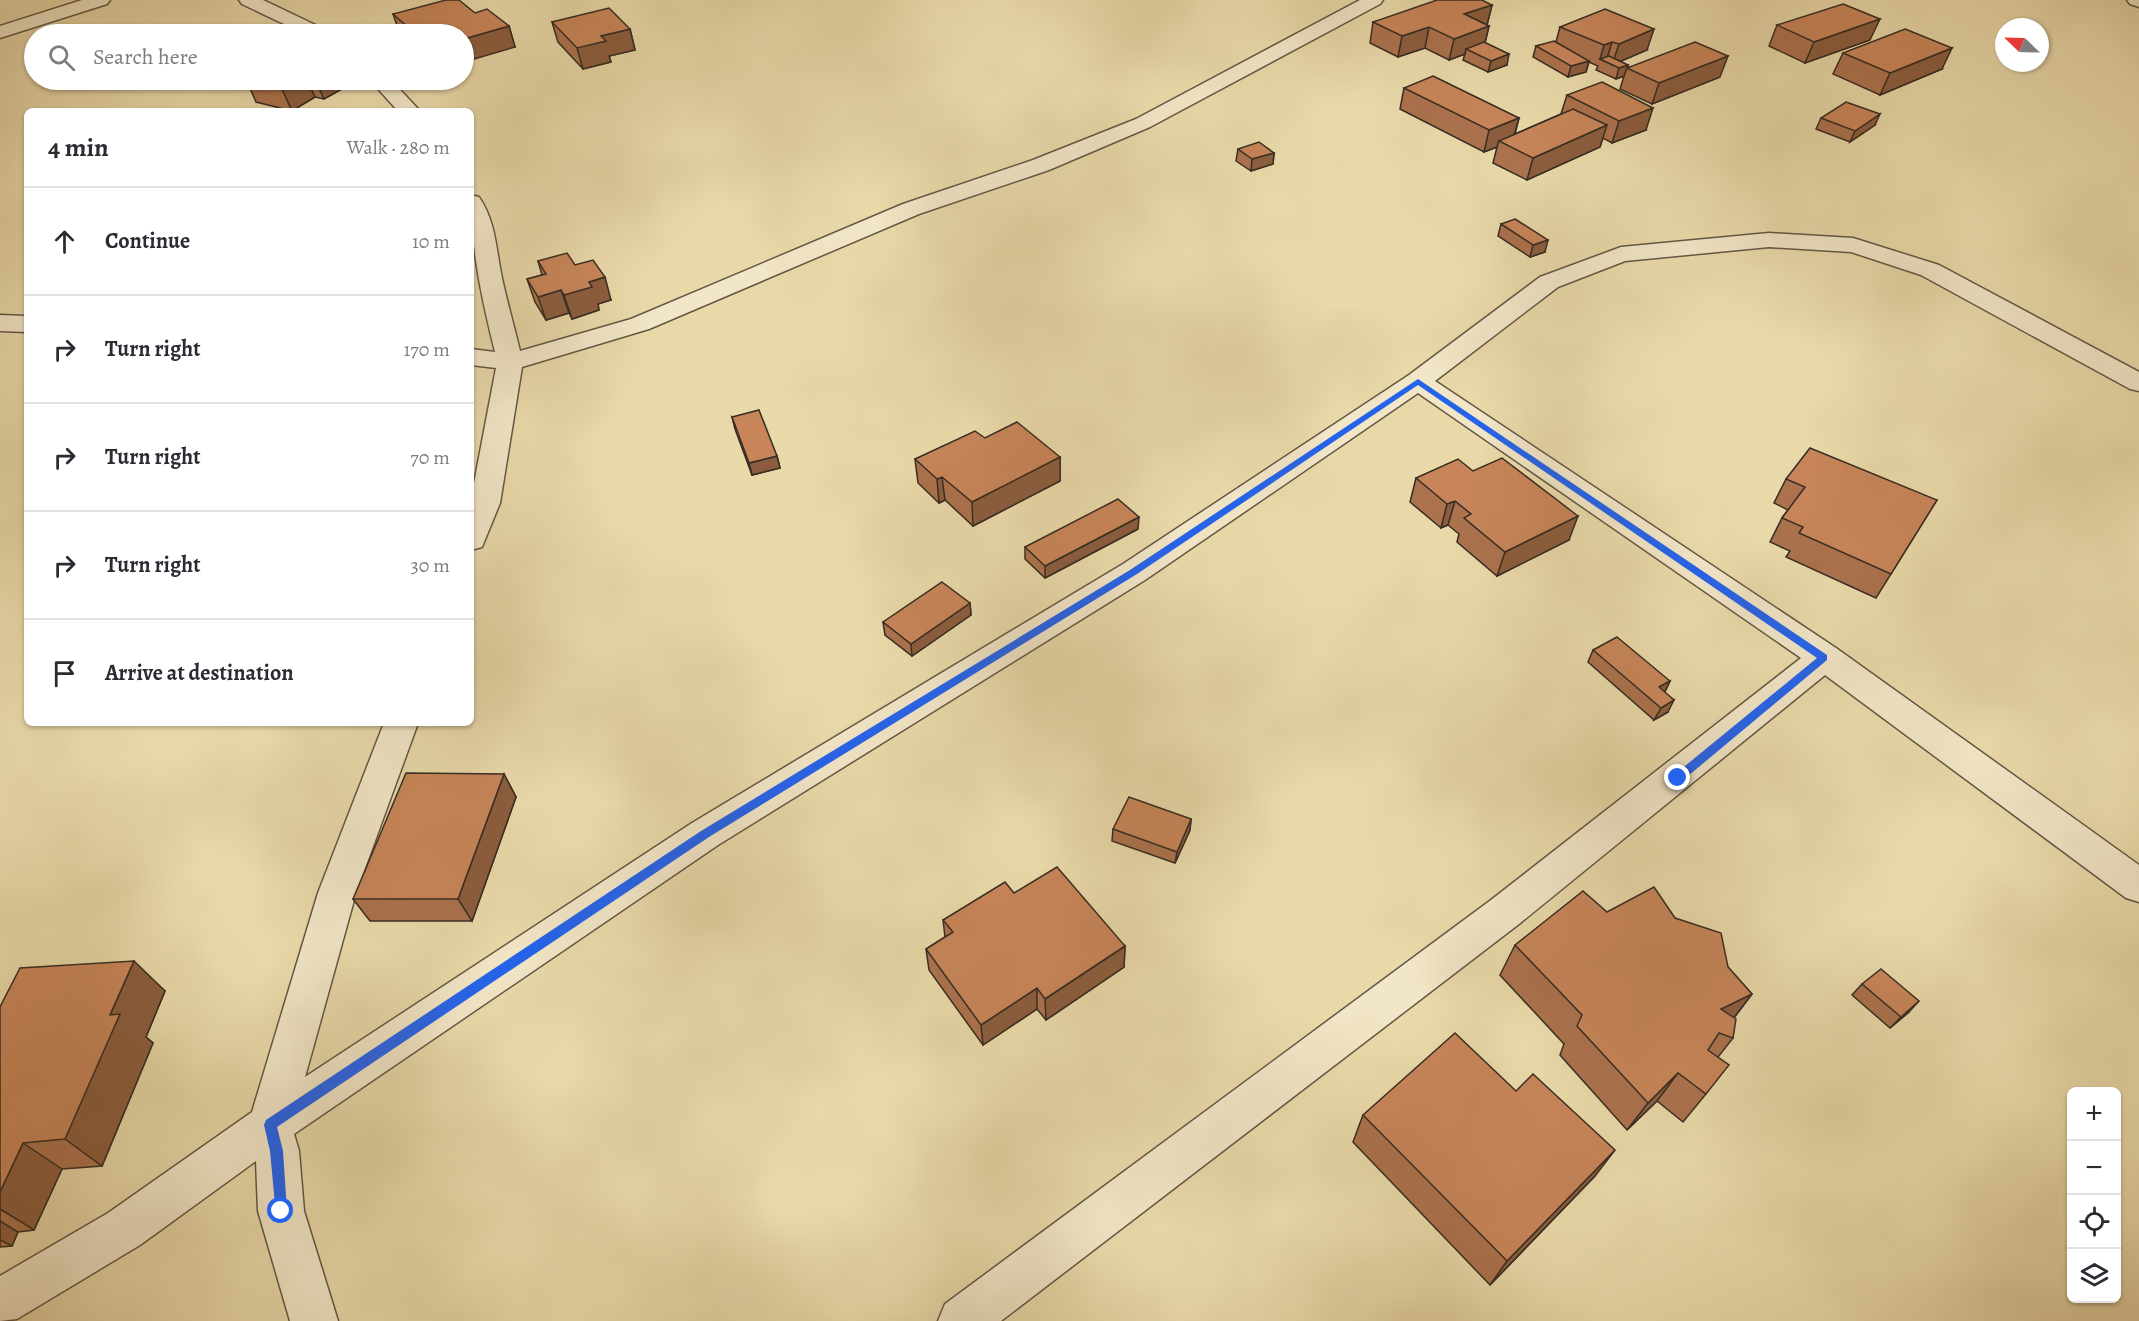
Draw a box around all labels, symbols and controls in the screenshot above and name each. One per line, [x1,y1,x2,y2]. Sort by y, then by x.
north arrow [1995,18,2049,72]
search box [24,24,474,90]
icon: search [45,41,78,74]
text: Search here [93,42,198,72]
text: 4 min [48,130,109,165]
text: Walk · 280 m [346,134,450,161]
icon: ahead [48,225,81,258]
text: Continue [105,226,190,256]
text: 10 m [412,228,450,255]
icon: right [48,333,81,366]
text: Turn right [105,334,201,364]
text: 170 m [404,336,450,363]
icon: right [48,441,81,474]
text: Turn right [105,442,201,472]
text: 70 m [410,444,450,471]
icon: right [48,549,81,582]
text: Turn right [105,550,201,580]
text: 30 m [410,552,450,579]
icon: arrive [48,657,81,690]
text: Arrive at destination [105,658,294,688]
route end [1664,764,1690,790]
map controls [2067,1087,2121,1303]
button: + [2067,1087,2121,1141]
button: − [2067,1141,2121,1195]
button: locate [2067,1195,2121,1249]
route start [267,1197,293,1223]
button: layers [2067,1249,2121,1303]

